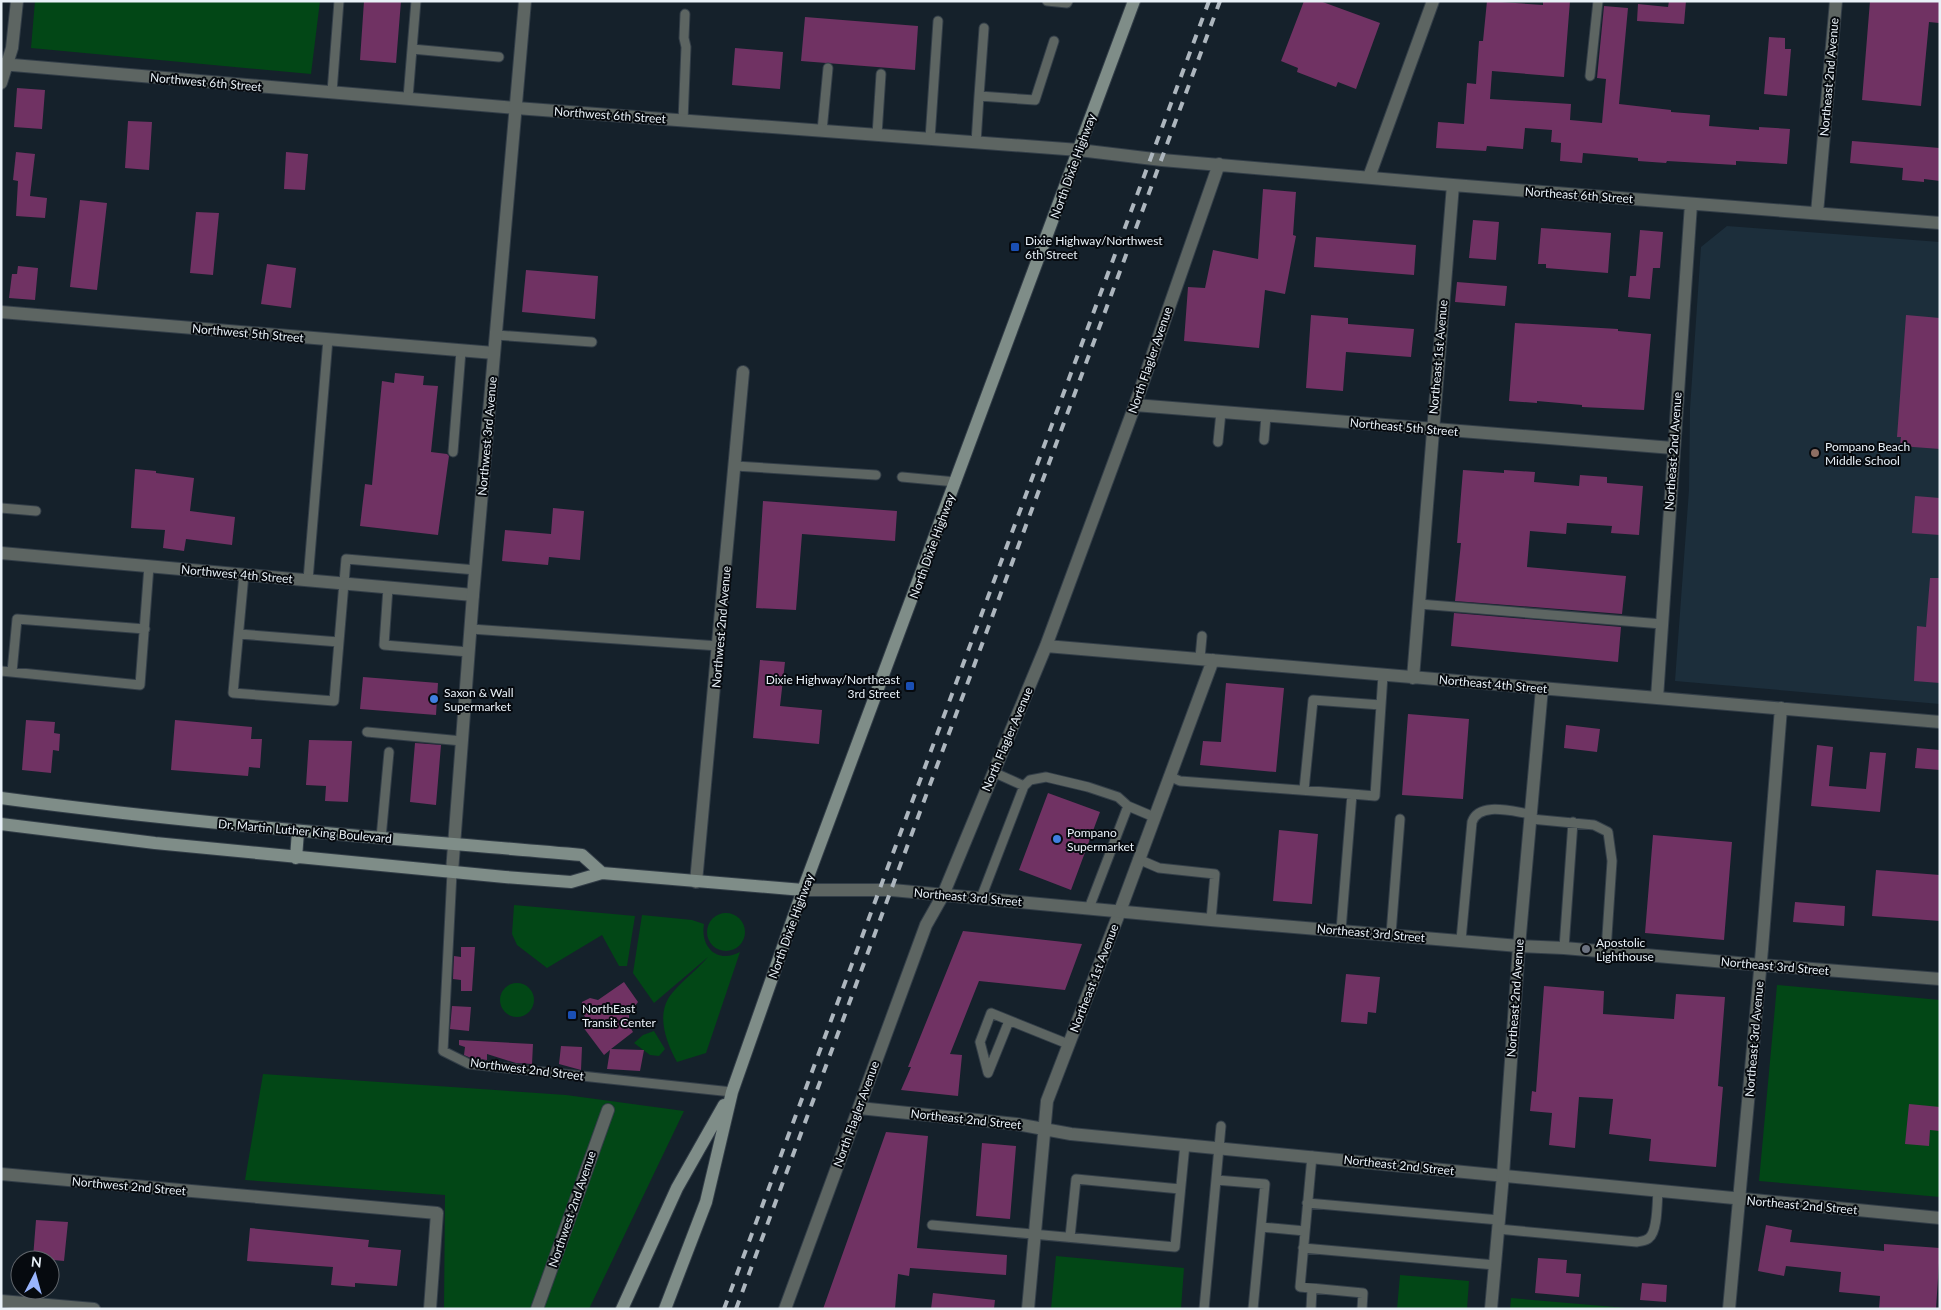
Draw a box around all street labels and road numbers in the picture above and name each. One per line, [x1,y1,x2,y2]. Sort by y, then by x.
street label: Northeast 2nd Avenue [1816,17,1842,137]
street label: Northwest 6th Street [150,70,263,94]
street label: Northwest 6th Street [554,104,667,126]
street label: North Dixie Highway [1047,111,1099,221]
street label: Northeast 6th Street [1524,184,1634,206]
street label: Northeast 1st Avenue [1426,299,1450,415]
street label: North Flagler Avenue [1125,305,1175,415]
street label: Northwest 5th Street [192,321,305,345]
street label: Northwest 3rd Avenue [474,376,500,496]
street label: Northeast 2nd Avenue [1661,391,1685,511]
street label: Northeast 5th Street [1349,415,1459,439]
street label: North Dixie Highway [906,491,958,601]
street label: Northwest 4th Street [181,562,294,586]
street label: Northwest 2nd Avenue [708,566,734,688]
street label: Northeast 4th Street [1438,672,1548,696]
street label: North Flagler Avenue [978,685,1036,793]
street label: Dr. Martin Luther King Boulevard [218,816,392,846]
street label: North Dixie Highway [765,871,817,981]
street label: Northeast 3rd Street [913,885,1023,909]
street label: Northeast 3rd Street [1316,921,1426,945]
street label: Northeast 1st Avenue [1066,922,1122,1034]
street label: Northeast 2nd Avenue [1503,938,1527,1058]
street label: Northeast 3rd Street [1720,954,1830,978]
street label: Northeast 3rd Avenue [1741,980,1767,1098]
street label: Northwest 2nd Street [469,1055,585,1083]
street label: North Flagler Avenue [830,1059,882,1169]
street label: Northeast 2nd Street [910,1106,1023,1132]
street label: Northwest 2nd Avenue [545,1149,599,1269]
street label: Northeast 2nd Street [1343,1152,1456,1178]
street label: Northwest 2nd Street [71,1174,187,1199]
street label: Northeast 2nd Street [1746,1193,1859,1217]

